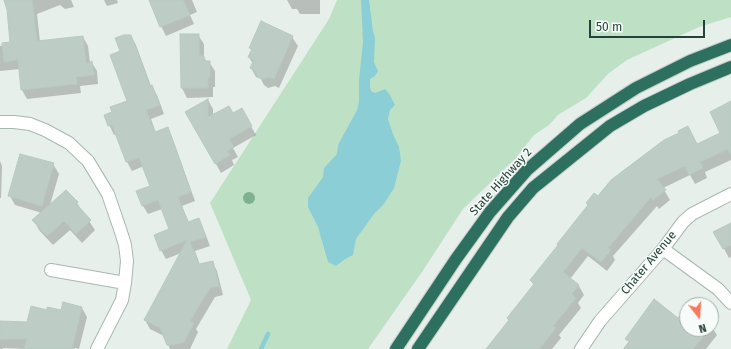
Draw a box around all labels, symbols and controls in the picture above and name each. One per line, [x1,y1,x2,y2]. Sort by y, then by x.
scale bar [591,12,707,38]
text: 50 m [596,20,622,34]
street label: State Highway 2 [467,145,535,219]
street label: Chater Avenue [618,228,680,298]
north arrow [679,297,719,337]
text: N [697,321,708,335]

